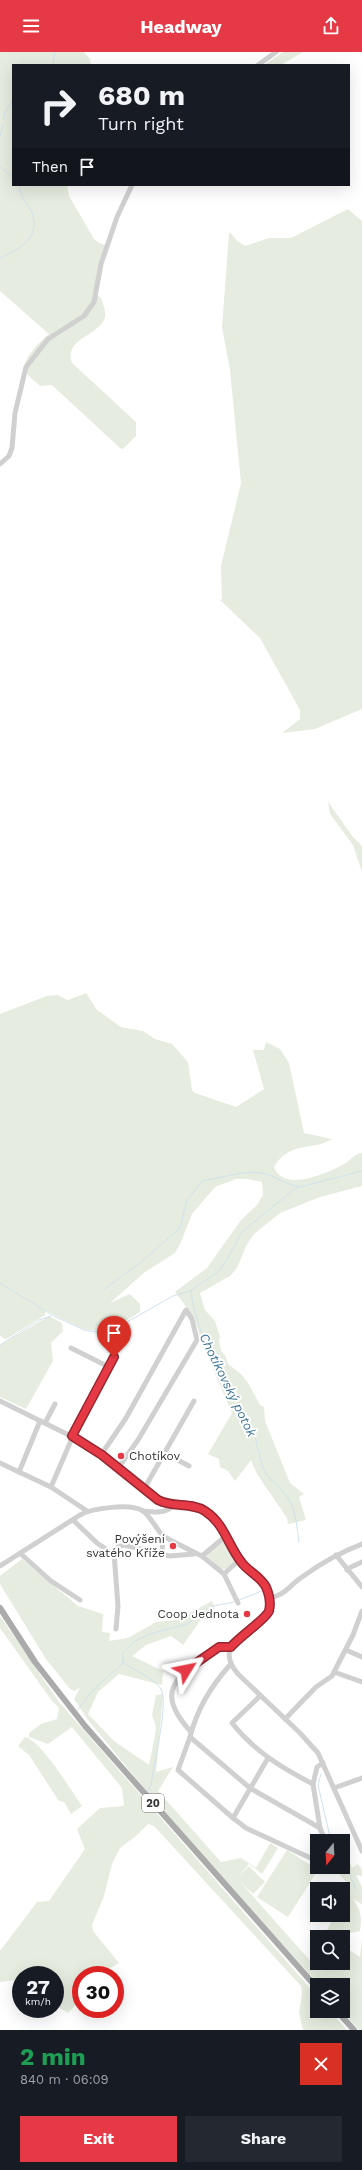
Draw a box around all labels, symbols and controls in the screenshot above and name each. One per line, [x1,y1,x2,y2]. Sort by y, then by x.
icon: menu [20,15,42,37]
icon: share [320,15,342,37]
text: Headway [140,16,222,37]
text: 680 m [98,79,185,112]
icon: right [32,80,84,132]
text: Turn right [98,113,184,134]
icon: arrive [76,156,98,178]
text: Then [32,158,68,176]
pin [97,1316,131,1357]
icon: arrive [103,1322,125,1344]
water label: Chotíkovský potok [196,1331,260,1440]
place label: Chotíkov [129,1449,181,1463]
marker: Chotíkov [116,1451,126,1461]
place label: Povýšení svatého Kříže [86,1532,165,1560]
marker: Povýšení svatého Kříže [168,1541,178,1551]
place label: Coop Jednota [158,1607,239,1621]
marker: Coop Jednota [242,1609,252,1619]
position arrow [165,1649,207,1691]
road number: 20 [142,1794,164,1812]
north arrow [310,1834,350,1874]
map controls [310,1834,350,2018]
button: sound [310,1882,350,1922]
button: search [310,1930,350,1970]
speed limit sign: 30 [72,1966,124,2018]
text: 27 [26,1975,50,1999]
button: layers [310,1978,350,2018]
text: km/h [25,1996,51,2007]
text: 2 min [20,2043,86,2071]
button: close [300,2043,342,2085]
text: 840 m · 06:09 [20,2072,109,2087]
button: Exit [20,2116,177,2162]
button: Share [185,2116,342,2162]

